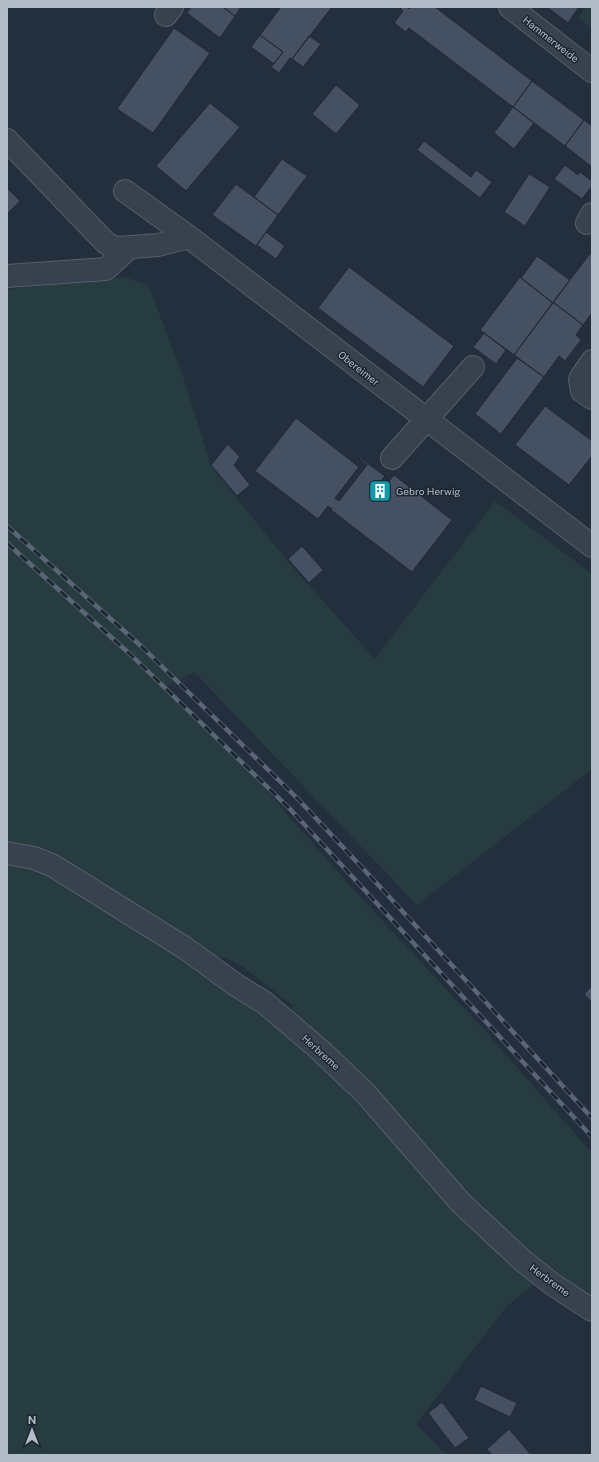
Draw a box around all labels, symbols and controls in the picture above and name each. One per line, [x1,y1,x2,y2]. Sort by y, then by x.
street label: Hammerweide [521,13,582,65]
street label: Obereimer [336,348,382,388]
building icon: Gebro Herwig [367,478,393,504]
place label: Gebro Herwig [396,485,461,497]
street label: Herbreme [300,1032,343,1072]
street label: Herbreme [527,1261,573,1299]
north arrow [12,1410,52,1450]
text: N [28,1414,36,1426]

